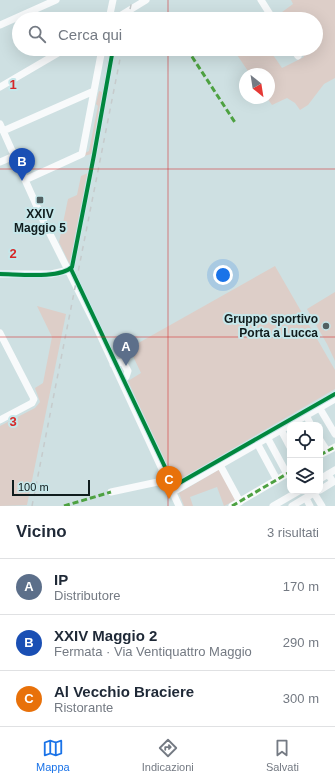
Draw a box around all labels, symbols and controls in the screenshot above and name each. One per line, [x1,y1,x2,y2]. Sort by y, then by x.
search box [12,12,323,56]
icon: search [26,23,48,45]
text: Cerca qui [58,26,122,43]
north arrow [239,68,275,104]
text: 1 [9,77,17,92]
pin: B [9,148,35,181]
marker: XXIV Maggio 5 [35,195,45,205]
place label: XXIV Maggio 5 [14,207,66,235]
text: 2 [9,246,17,261]
your location [213,265,233,285]
place label: Gruppo sportivo Porta a Lucca [224,312,318,340]
marker: Gruppo sportivo Porta a Lucca [321,321,331,331]
pin: A [113,333,139,366]
text: 3 [9,414,17,429]
map controls [287,422,323,494]
button: locate [287,422,323,458]
button: layers [287,458,323,494]
pin: C [156,466,182,499]
scale bar [12,478,90,497]
text: 100 m [18,481,49,493]
text: Vicino [16,522,67,541]
text: 3 risultati [267,525,319,540]
text: IP [54,571,68,588]
text: A [24,579,34,594]
text: 170 m [283,579,319,594]
text: Distributore [54,588,120,603]
text: XXIV Maggio 2 [54,627,157,644]
text: B [24,635,34,650]
text: 290 m [283,635,319,650]
text: Fermata · Via Ventiquattro Maggio [54,644,252,659]
text: Al Vecchio Braciere [54,683,194,700]
text: C [24,691,34,706]
text: 300 m [283,691,319,706]
text: Ristorante [54,700,113,715]
tab: Mappa [36,737,70,773]
tab: Indicazioni [142,737,194,773]
tab: Salvati [266,737,299,773]

